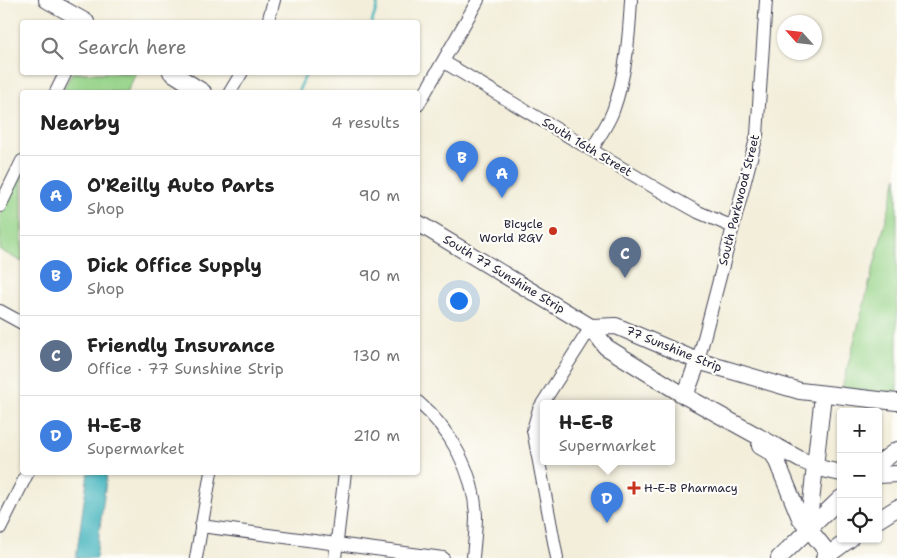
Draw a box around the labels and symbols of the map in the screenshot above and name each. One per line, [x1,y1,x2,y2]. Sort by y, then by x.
north arrow [777,15,822,60]
street label: South 16th Street [539,114,635,180]
street label: South Parkwood Street [715,133,763,267]
pin: B [446,141,478,182]
pin: A [486,157,518,198]
place label: Bicycle World RGV [479,216,543,246]
marker: Bicycle World RGV [547,225,559,237]
street label: South 77 Sunshine Strip [440,231,568,317]
pin: C [609,237,641,278]
your location [446,288,472,314]
street label: 77 Sunshine Strip [624,322,725,376]
place label: H-E-B Pharmacy [644,480,738,496]
pin: D [591,482,623,523]
marker: H-E-B Pharmacy [628,482,640,494]

